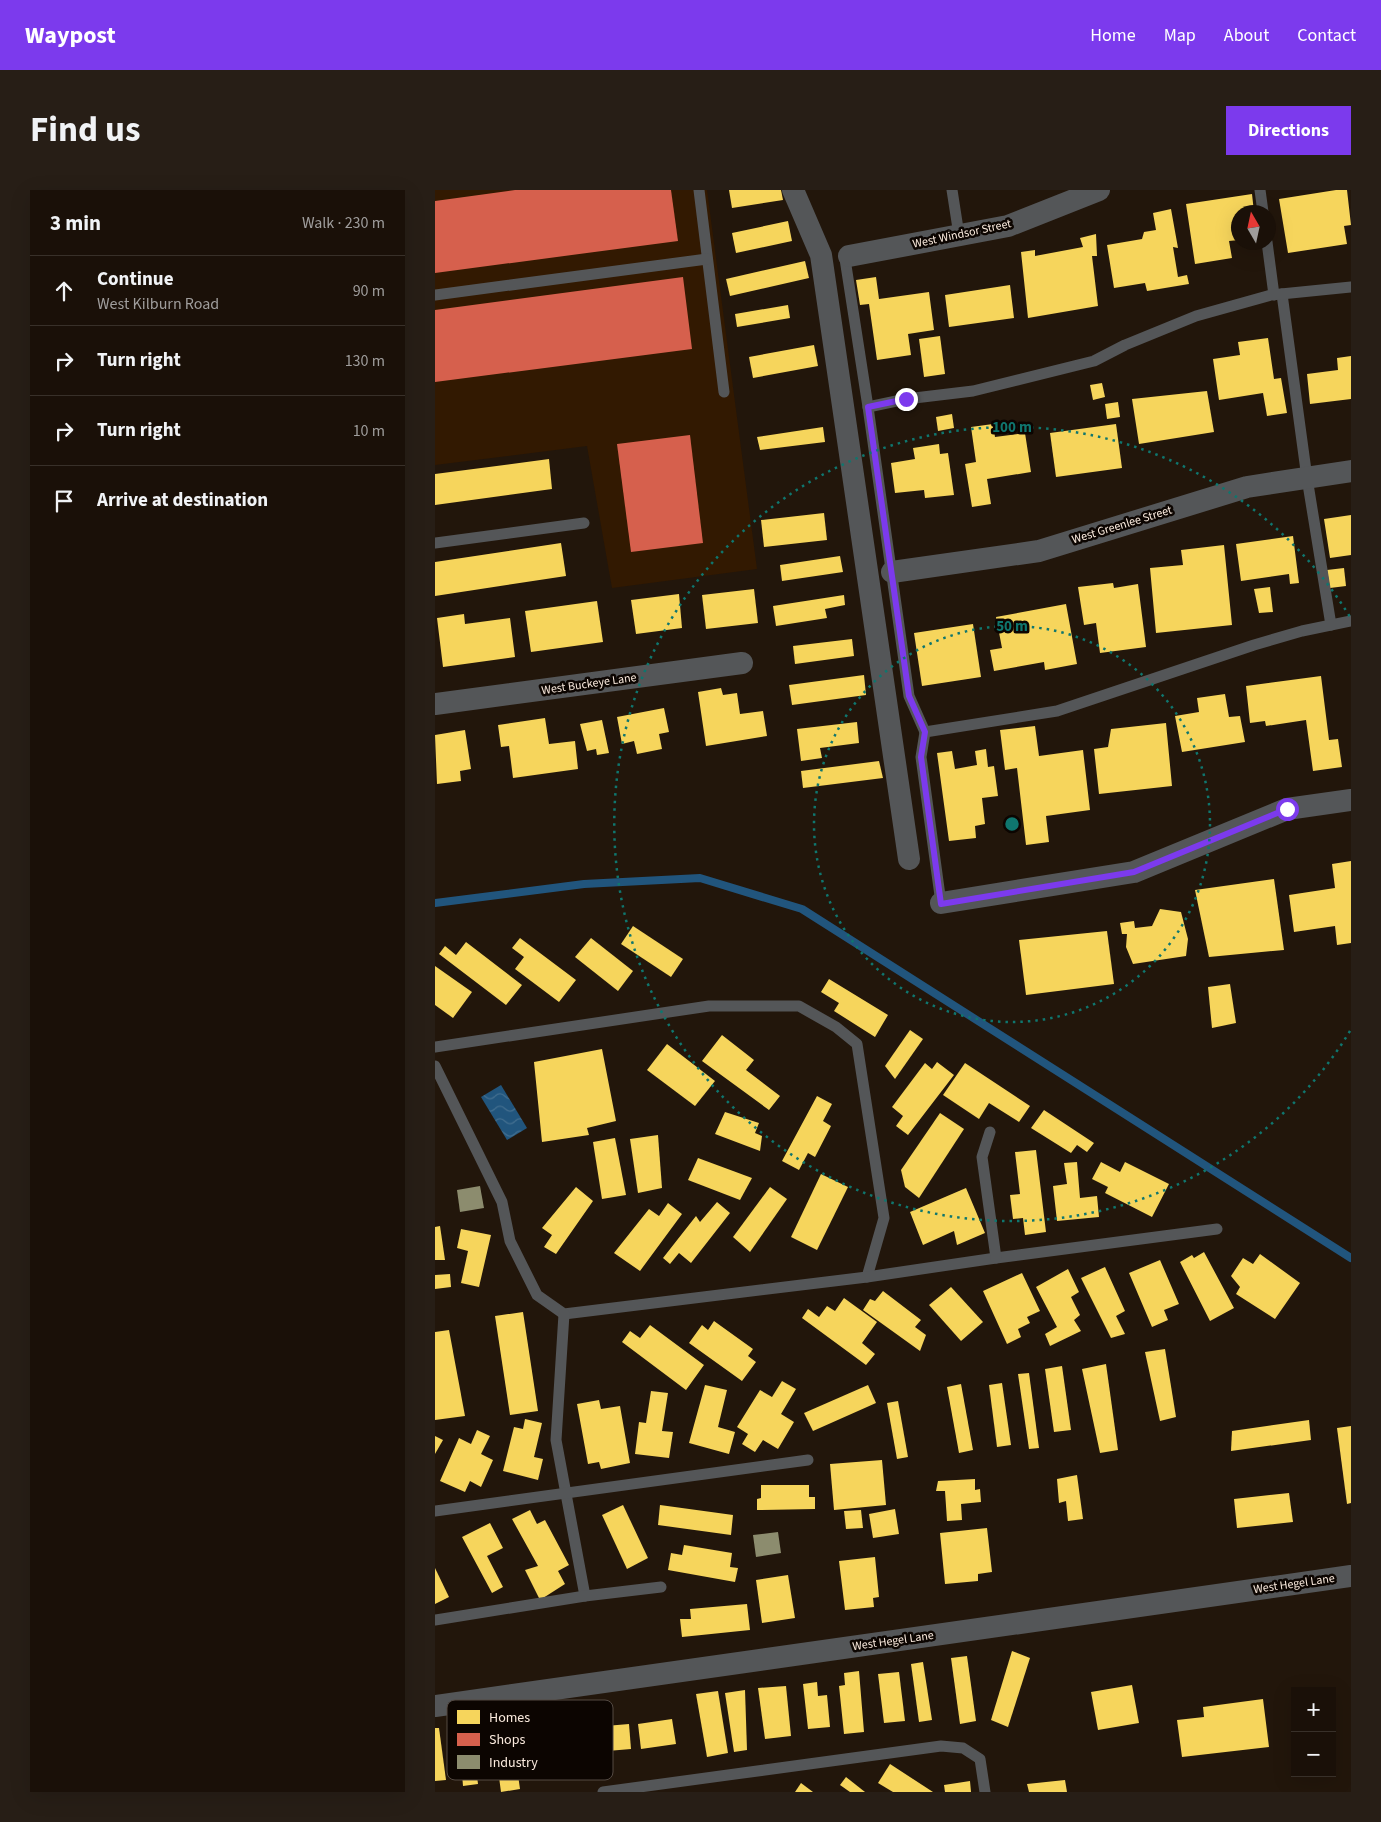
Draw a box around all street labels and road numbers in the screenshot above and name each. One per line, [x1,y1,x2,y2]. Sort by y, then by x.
street label: West Windsor Street [911,215,1013,253]
street label: West Greenlee Street [1070,502,1174,548]
street label: West Buckeye Lane [540,669,638,699]
street label: West Hegel Lane [1252,1570,1336,1598]
street label: West Hegel Lane [851,1627,935,1655]

